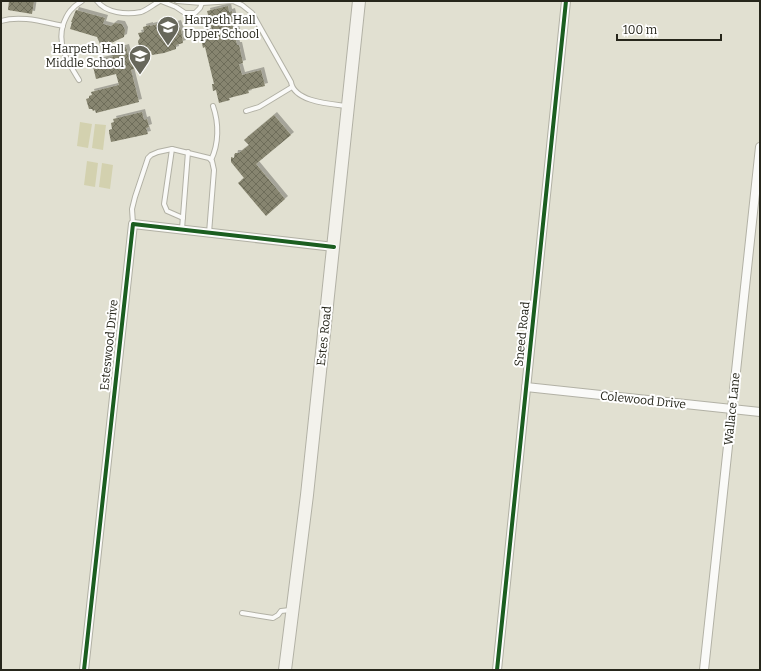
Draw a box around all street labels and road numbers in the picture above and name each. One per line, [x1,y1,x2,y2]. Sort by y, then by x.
street label: Esteswood Drive [97,299,121,391]
street label: Sneed Road [512,301,532,367]
street label: Estes Road [314,305,334,367]
street label: Wallace Lane [721,372,743,446]
street label: Colewood Drive [599,389,687,411]

